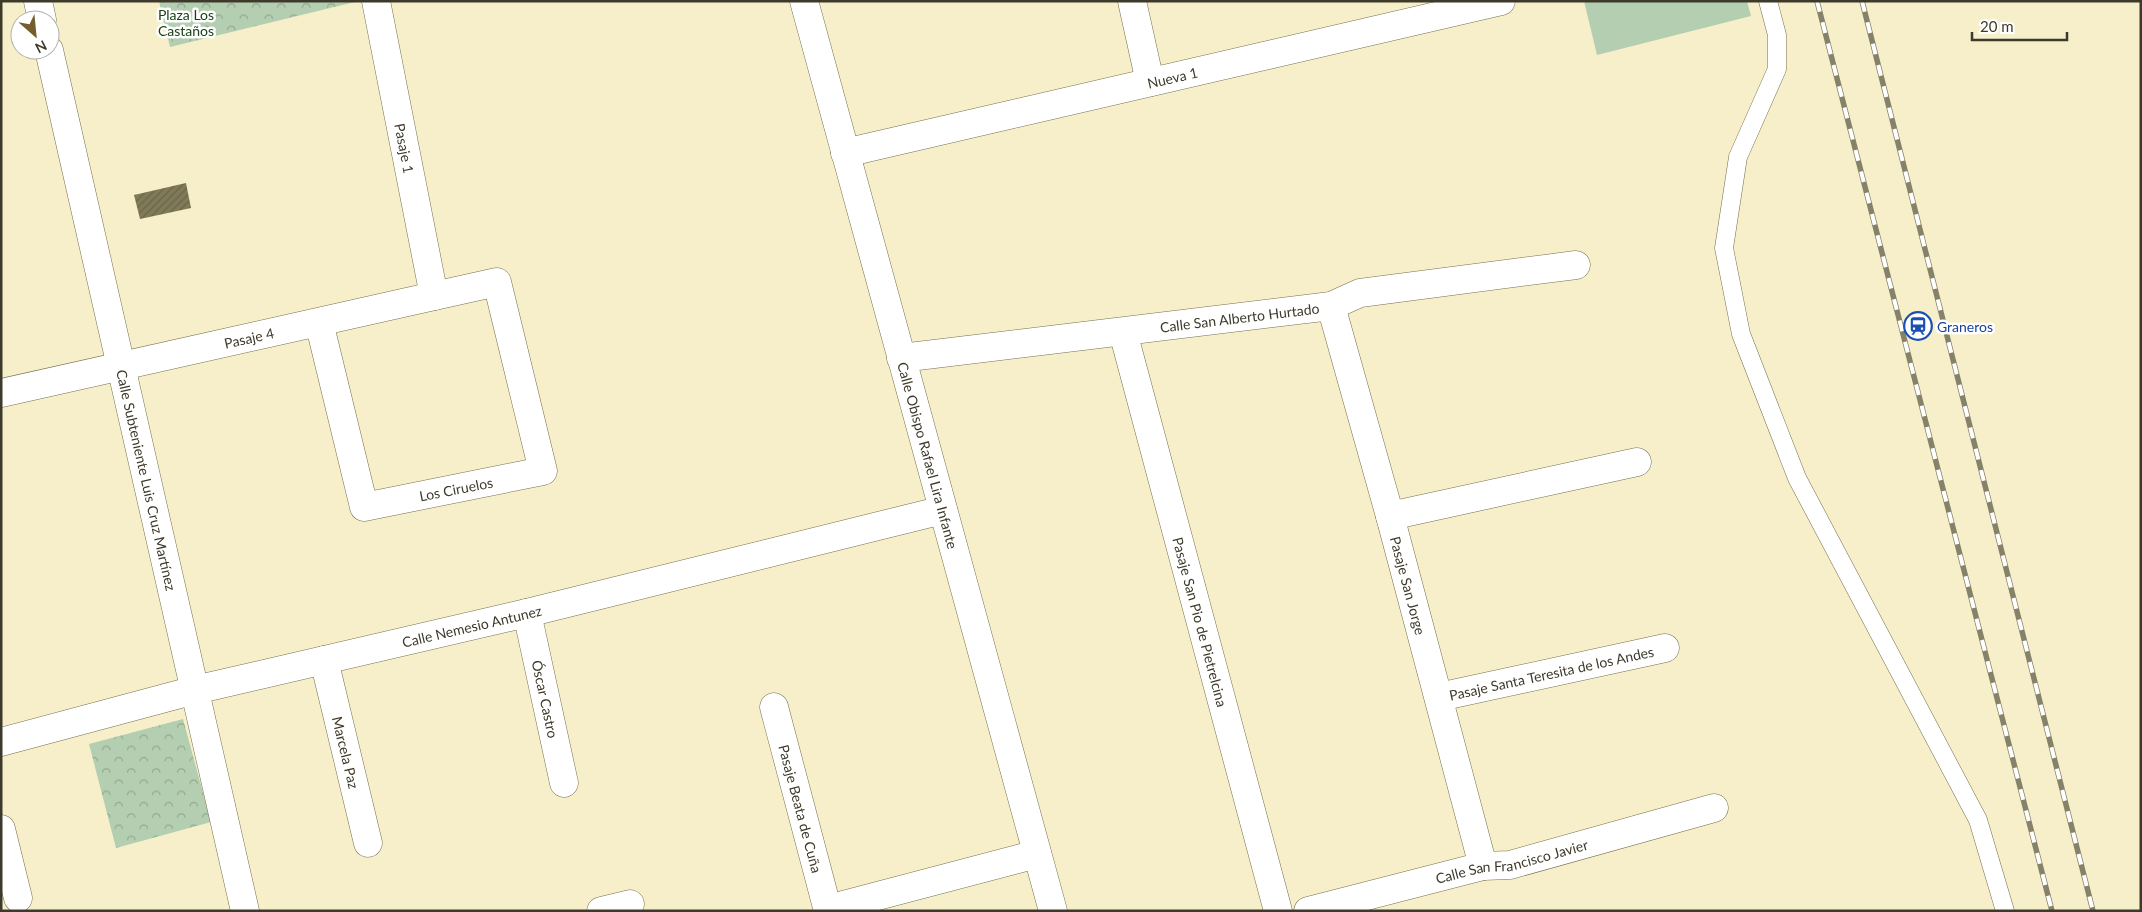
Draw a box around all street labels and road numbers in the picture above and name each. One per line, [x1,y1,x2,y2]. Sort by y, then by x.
street label: Nueva 1 [1145,63,1199,91]
street label: Pasaje 1 [392,122,418,175]
street label: Calle San Alberto Hurtado [1159,299,1320,335]
street label: Pasaje 4 [222,324,275,351]
street label: Calle Obispo Rafael Lira Infante [895,360,962,551]
street label: Calle Subteniente Luis Cruz Martínez [113,368,180,592]
street label: Los Ciruelos [418,474,494,504]
street label: Pasaje San Jorge [1387,534,1430,637]
street label: Pasaje San Pio de Pietrelcina [1170,535,1231,709]
street label: Calle Nemesio Antunez [400,601,543,650]
street label: Pasaje Santa Teresita de los Andes [1447,642,1655,703]
street label: Óscar Castro [529,658,562,740]
street label: Marcela Paz [329,714,363,790]
street label: Pasaje Beata de Cuña [776,742,826,875]
street label: Calle San Francisco Javier [1434,835,1590,886]

